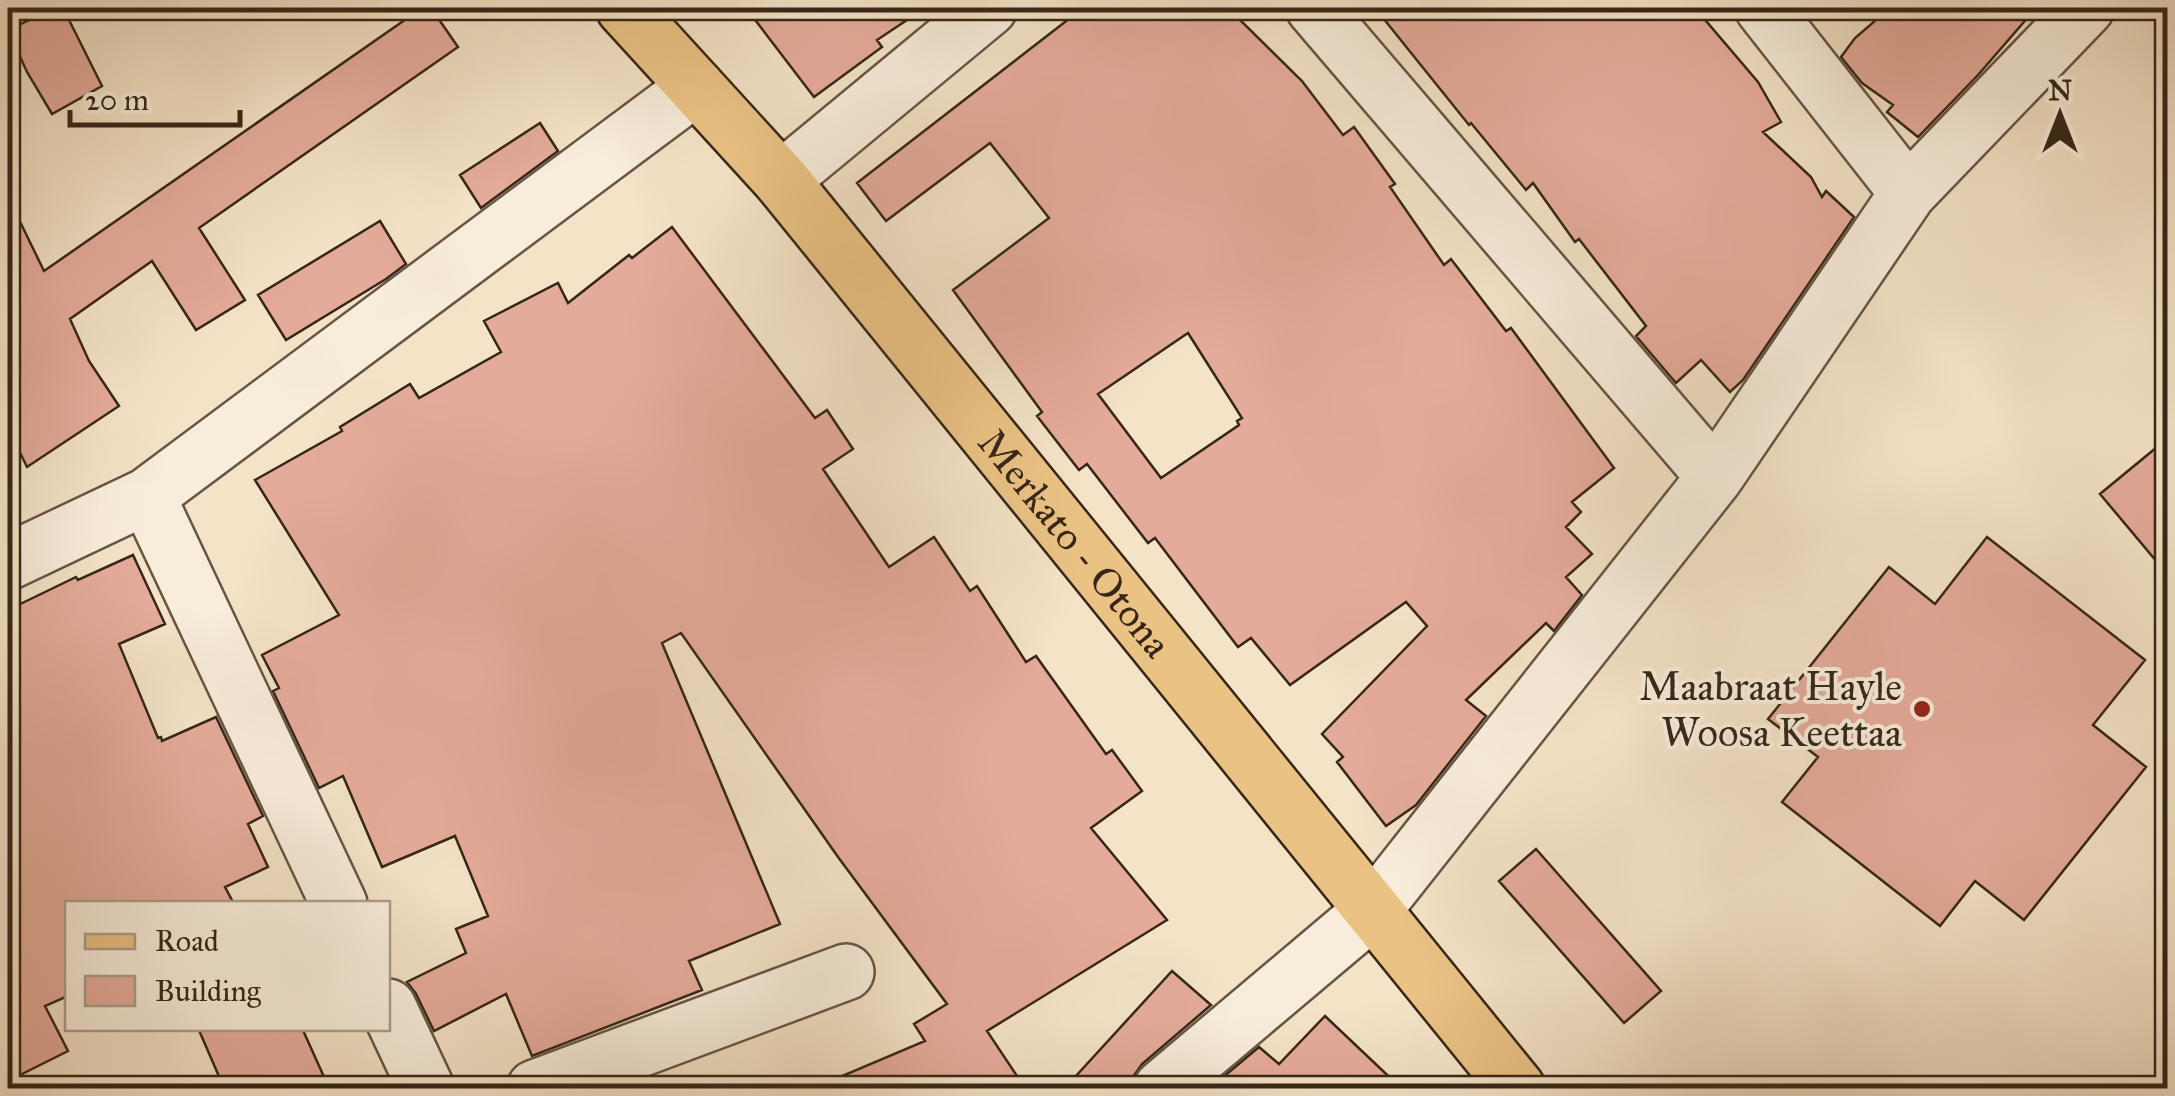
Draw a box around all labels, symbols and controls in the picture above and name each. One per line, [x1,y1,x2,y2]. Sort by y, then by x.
scale bar [70,65,240,127]
north arrow [2010,65,2110,165]
text: N [2048,73,2072,108]
text: 20 m [85,82,149,118]
street label: Merkato - Otona [968,419,1182,667]
place label: Maabraat Hayle Woosa Keettaa [1639,662,1902,757]
marker: Maabraat Hayle Woosa Keettaa [1911,698,1933,720]
legend [65,901,390,1031]
text: Road [155,923,219,959]
text: Building [155,973,262,1009]

